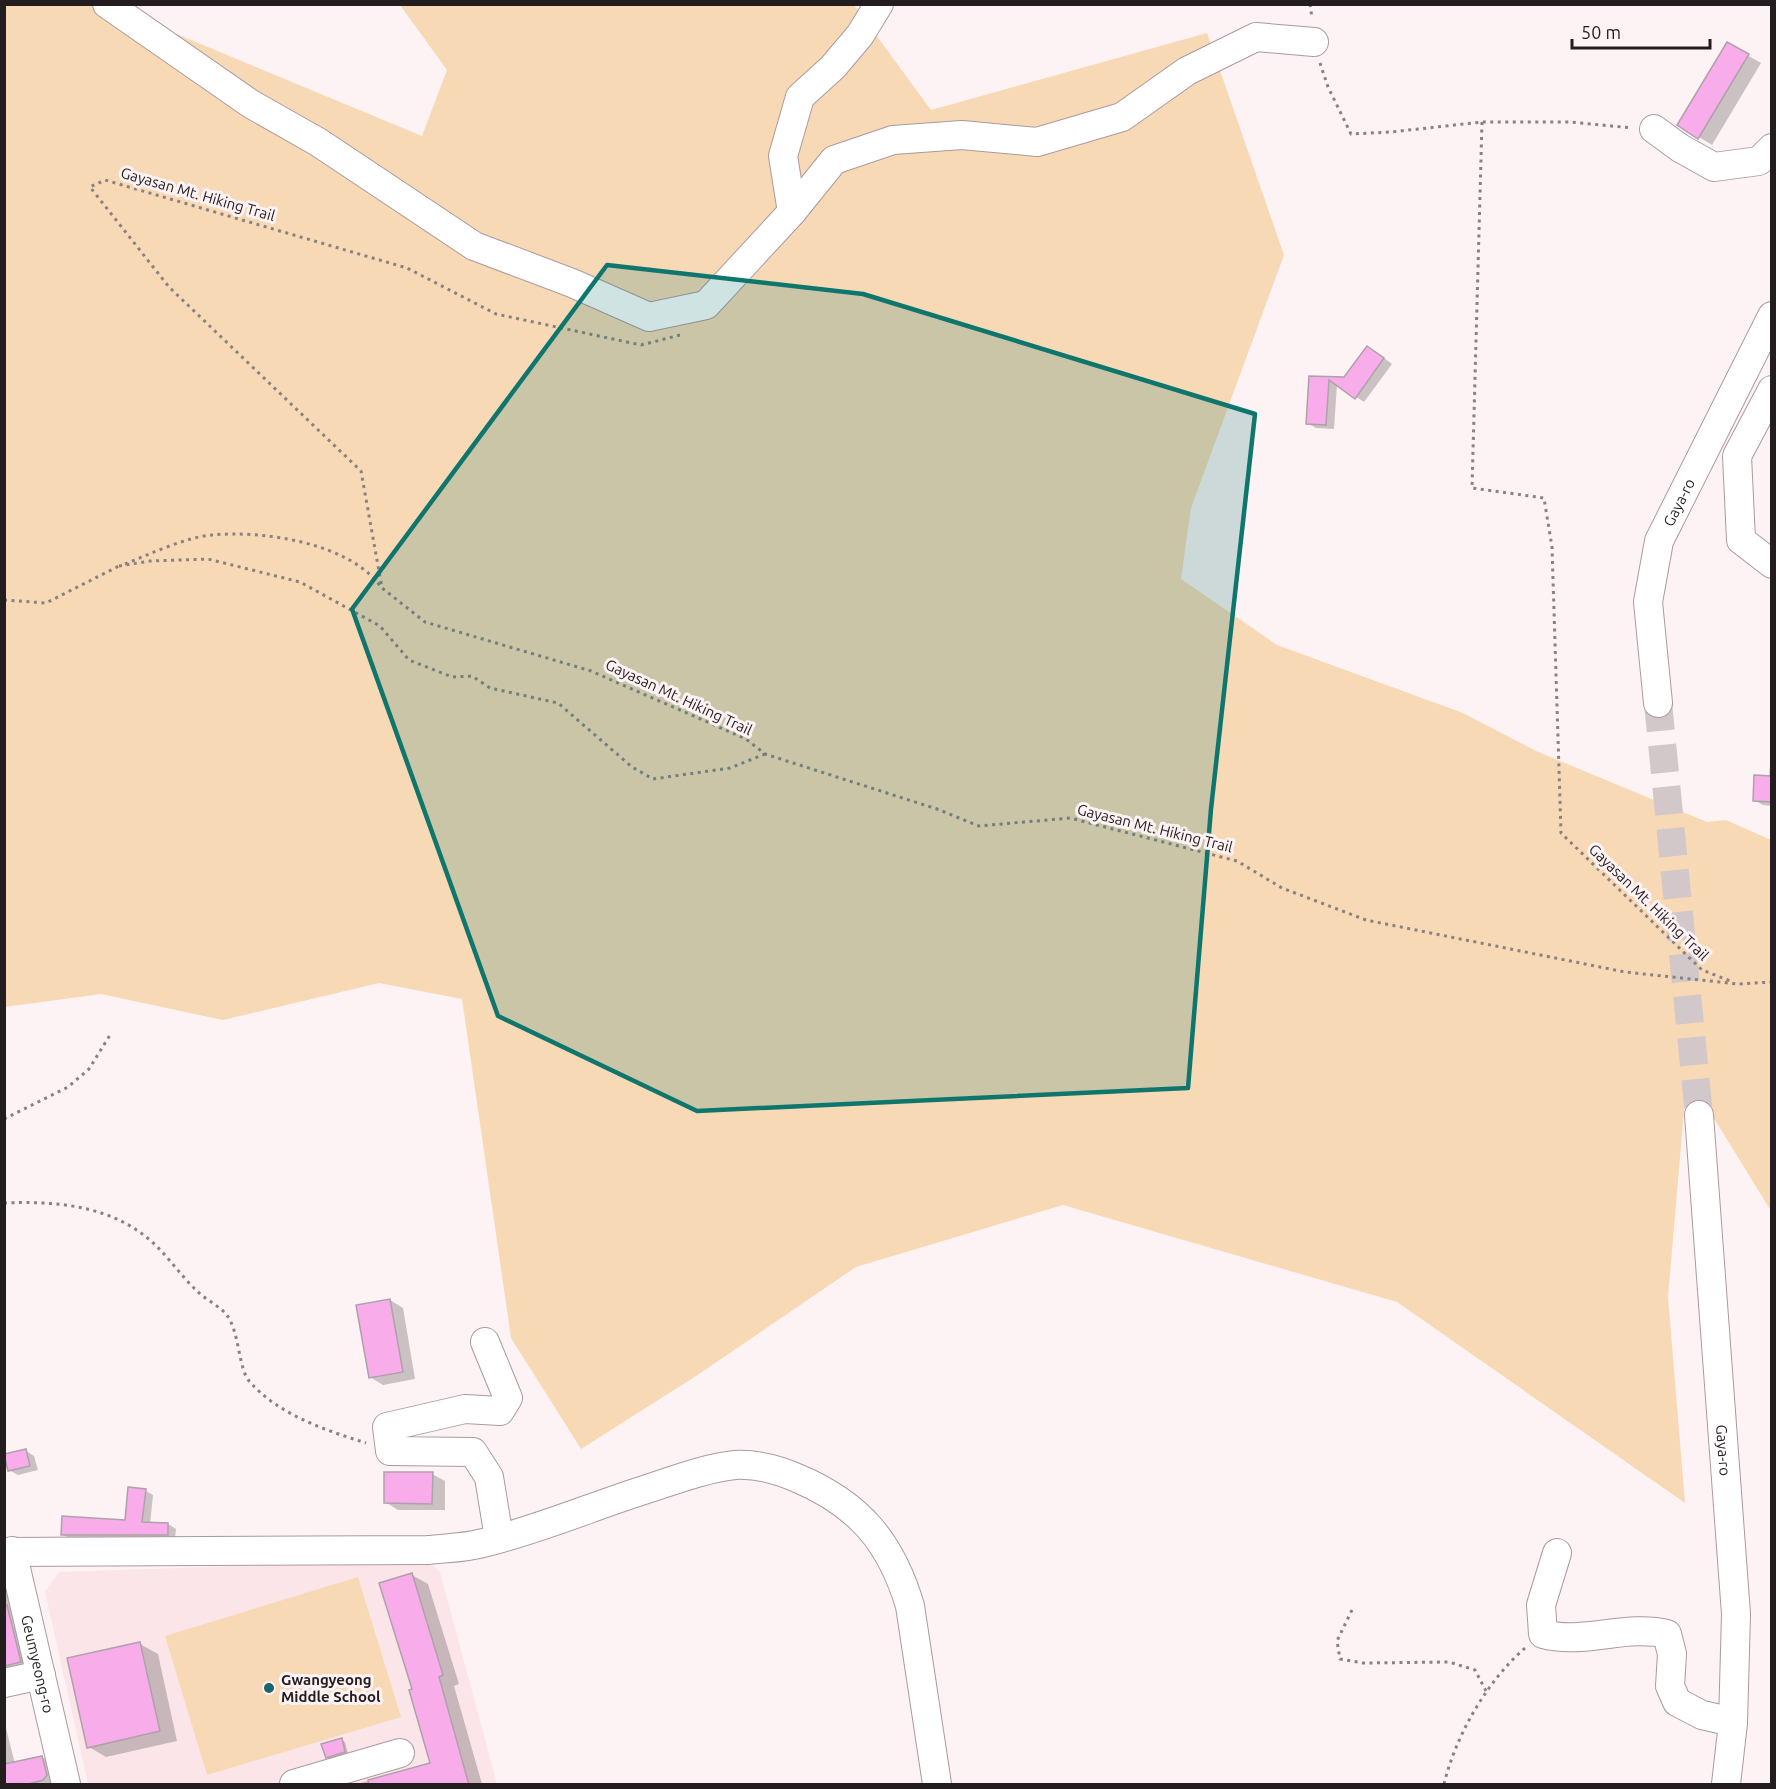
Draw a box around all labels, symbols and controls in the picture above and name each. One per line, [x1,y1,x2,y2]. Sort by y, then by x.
scale bar [1572,12,1710,50]
text: 50 m [1581,22,1621,42]
street label: Gayasan Mt. Hiking Trail [119,164,277,224]
street label: Gaya-ro [1659,475,1698,529]
street label: Gayasan Mt. Hiking Trail [603,656,755,738]
street label: Gayasan Mt. Hiking Trail [1075,800,1235,856]
street label: Gayasan Mt. Hiking Trail [1586,840,1712,964]
street label: Gaya-ro [1713,1424,1734,1476]
street label: Geumyeong-ro [19,1613,58,1715]
place label: Gwangyeong Middle School [281,1671,381,1705]
marker: Gwangyeong Middle School [262,1681,276,1695]

